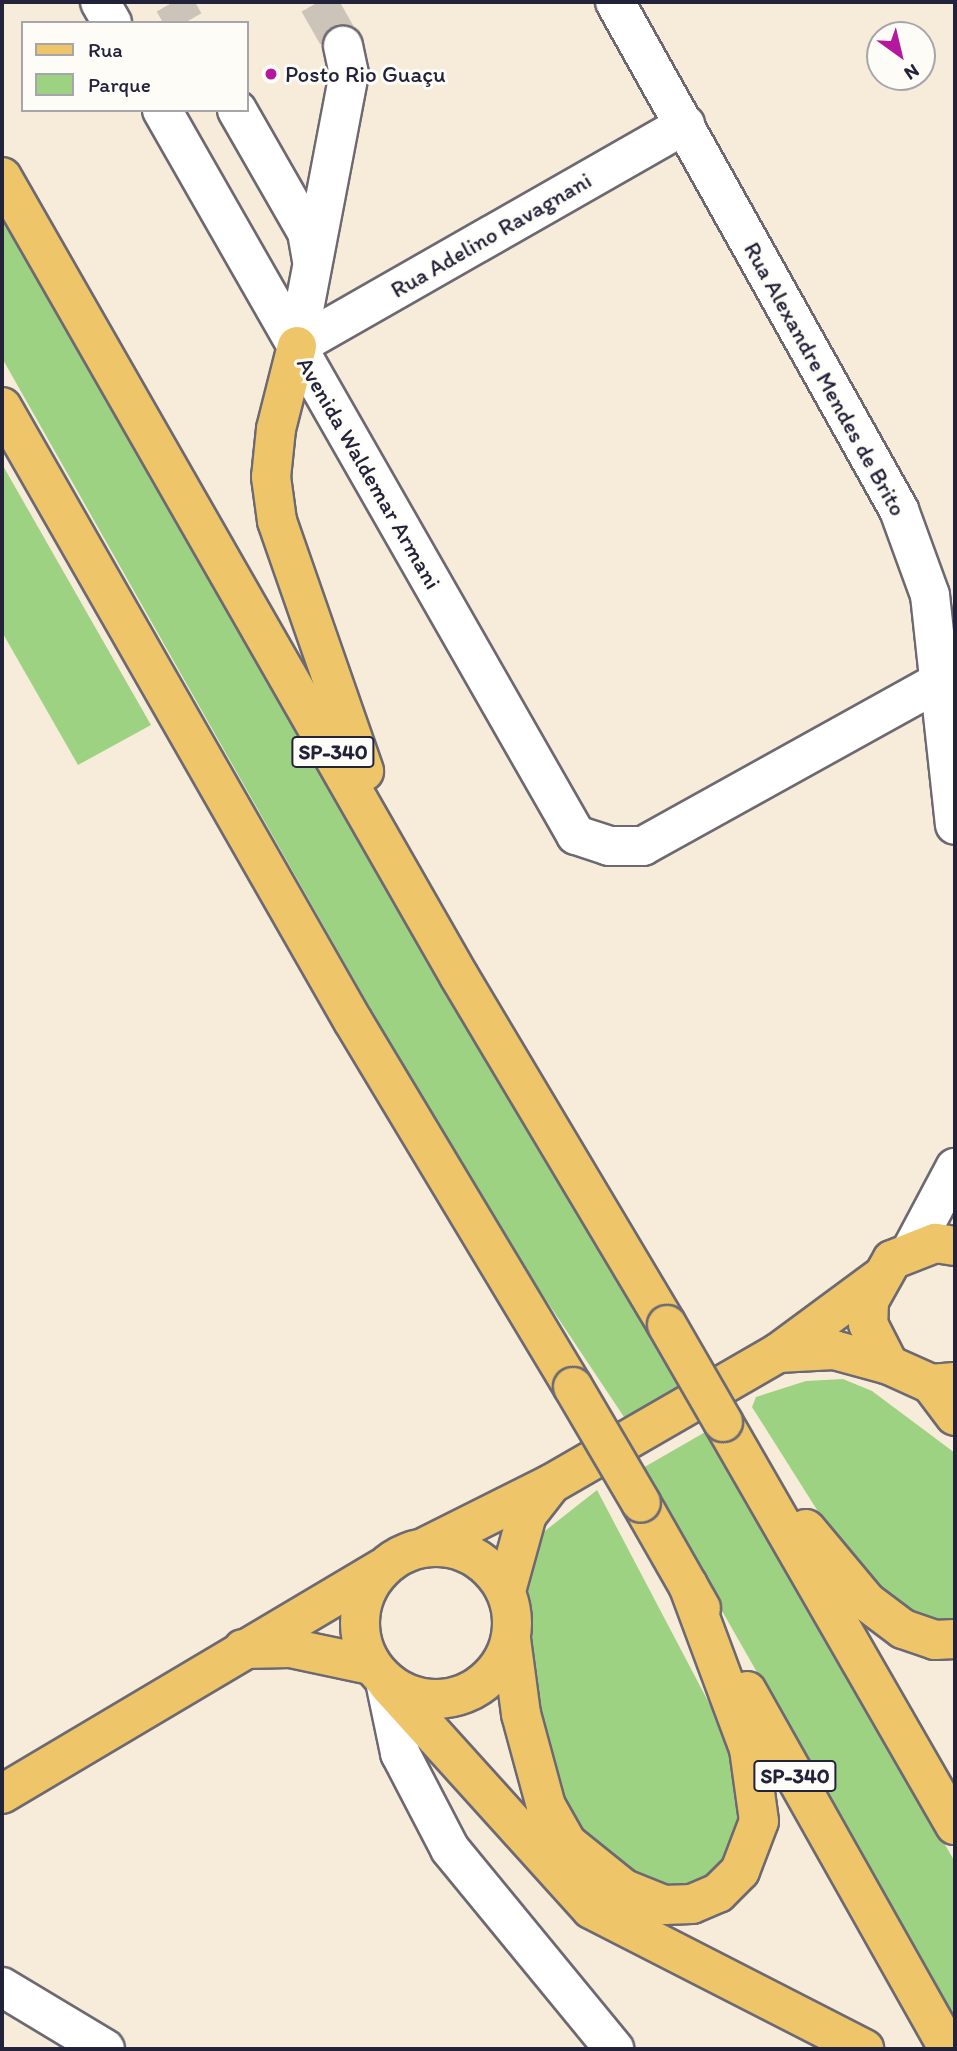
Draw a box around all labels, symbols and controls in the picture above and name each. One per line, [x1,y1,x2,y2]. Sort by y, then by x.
legend [21,21,248,112]
north arrow [866,21,936,91]
text: Rua [88,37,123,62]
text: N [900,59,924,85]
place label: Posto Rio Guaçu [285,60,445,88]
marker: Posto Rio Guaçu [263,66,279,82]
text: Parque [88,72,151,97]
street label: Rua Adelino Ravagnani [386,166,596,304]
street label: Rua Alexandre Mendes de Brito [738,238,912,520]
street label: Avenida Waldemar Armani [291,352,447,594]
road number: SP-340 [291,734,375,770]
road number: SP-340 [753,1758,837,1794]

